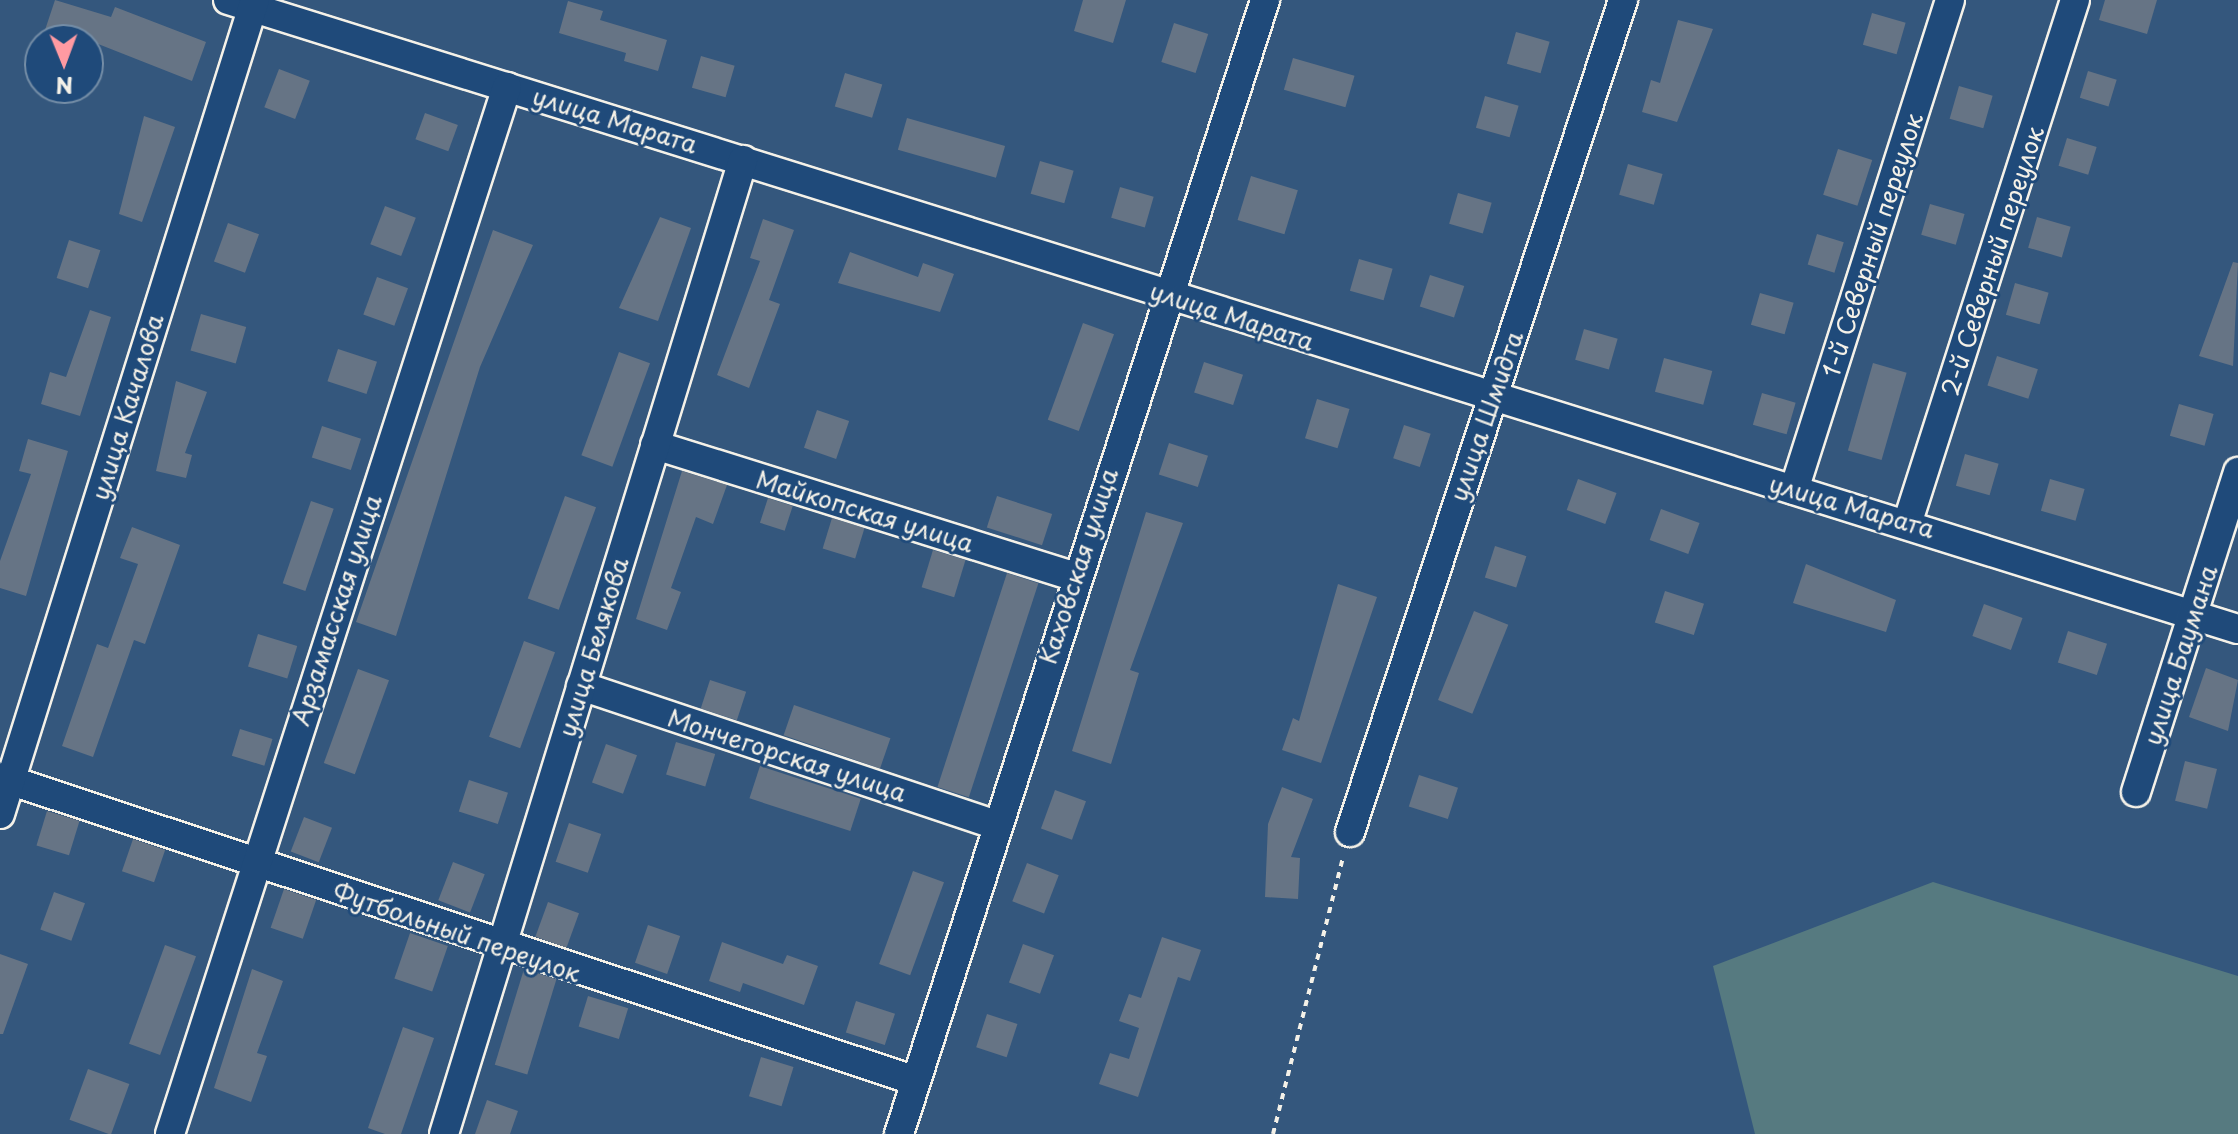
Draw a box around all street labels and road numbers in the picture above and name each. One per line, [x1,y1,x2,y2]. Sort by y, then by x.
street label: улица Марата [529,81,701,159]
street label: 1-й Северный переулок [1816,109,1928,381]
street label: 2-й Северный переулок [1935,122,2049,400]
street label: улица Марата [1146,276,1318,356]
street label: улица Качалова [85,311,169,503]
street label: улица Шмидта [1443,327,1529,505]
street label: Майкопская улица [752,464,978,558]
street label: Каховская улица [1033,464,1123,668]
street label: улица Марата [1765,468,1939,544]
street label: Арзамасская улица [285,491,387,729]
street label: улица Белякова [552,553,634,741]
street label: улица Баумана [2137,561,2223,749]
street label: Мончегорская улица [664,703,910,807]
street label: Футбольный переулок [330,876,584,988]

